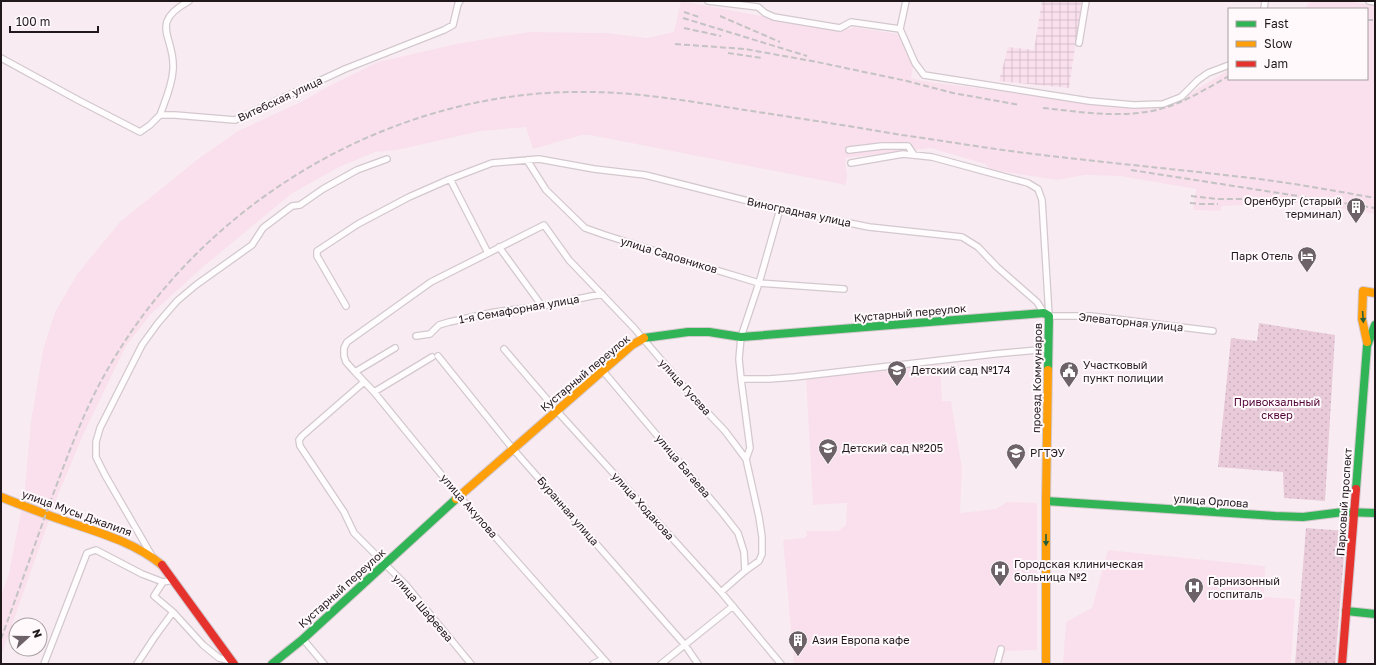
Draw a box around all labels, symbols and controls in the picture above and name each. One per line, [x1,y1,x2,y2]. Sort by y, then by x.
scale bar [10,8,98,34]
legend [1228,8,1368,80]
text: 100 m [16,14,50,29]
text: Fast [1264,16,1289,31]
text: Slow [1264,36,1292,51]
text: Jam [1264,56,1288,71]
street label: Витебская улица [235,73,324,124]
street label: Виноградная улица [746,194,852,229]
place label: Оренбург (старый терминал) [1244,194,1342,220]
building icon: Оренбург (старый терминал) [1345,196,1367,224]
street label: улица Садовников [619,234,719,275]
hotel icon: Парк Отель [1296,245,1318,273]
place label: Парк Отель [1231,249,1293,262]
street label: 1-я Семафорная улица [458,291,580,326]
street label: Кустарный переулок [853,301,967,324]
street label: Элеваторная улица [1078,310,1184,333]
one-way arrow [1359,311,1366,323]
street label: проезд Коммунаров [1029,323,1044,433]
street label: Кустарный переулок [537,331,633,414]
street label: улица Гусева [657,356,714,417]
place label: Участковый пункт полиции [1083,358,1163,384]
school or university icon: Детский сад №174 [886,359,908,387]
public building icon: Участковый пункт полиции [1058,360,1080,388]
place label: Детский сад №174 [911,363,1011,376]
park label: Привокзальный сквер [1234,395,1320,421]
street label: улица Багаева [653,431,714,500]
school or university icon: Детский сад №205 [817,437,839,465]
place label: Детский сад №205 [842,441,943,454]
school or university icon: РГТЭУ [1005,442,1027,470]
place label: РГТЭУ [1030,446,1066,459]
street label: Парковый проспект [1333,447,1354,556]
street label: улица Ходакова [610,469,677,542]
street label: улица Акулова [438,471,501,540]
street label: Буранная улица [535,474,602,548]
street label: улица Мусы Джалиля [20,487,134,538]
street label: улица Орлова [1173,491,1249,510]
one-way arrow [1043,534,1049,547]
street label: Кустарный переулок [295,545,388,630]
place label: Городская клиническая больница №2 [1014,557,1143,583]
hospital icon: Городская клиническая больница №2 [989,559,1011,587]
street label: улица Шафеева [391,571,456,644]
place label: Гарнизонный госпиталь [1208,574,1280,600]
hospital icon: Гарнизонный госпиталь [1183,576,1205,604]
north arrow [8,617,48,657]
text: N [30,627,45,639]
building icon: Азия Европа кафе [787,629,809,657]
place label: Азия Европа кафе [812,633,910,646]

